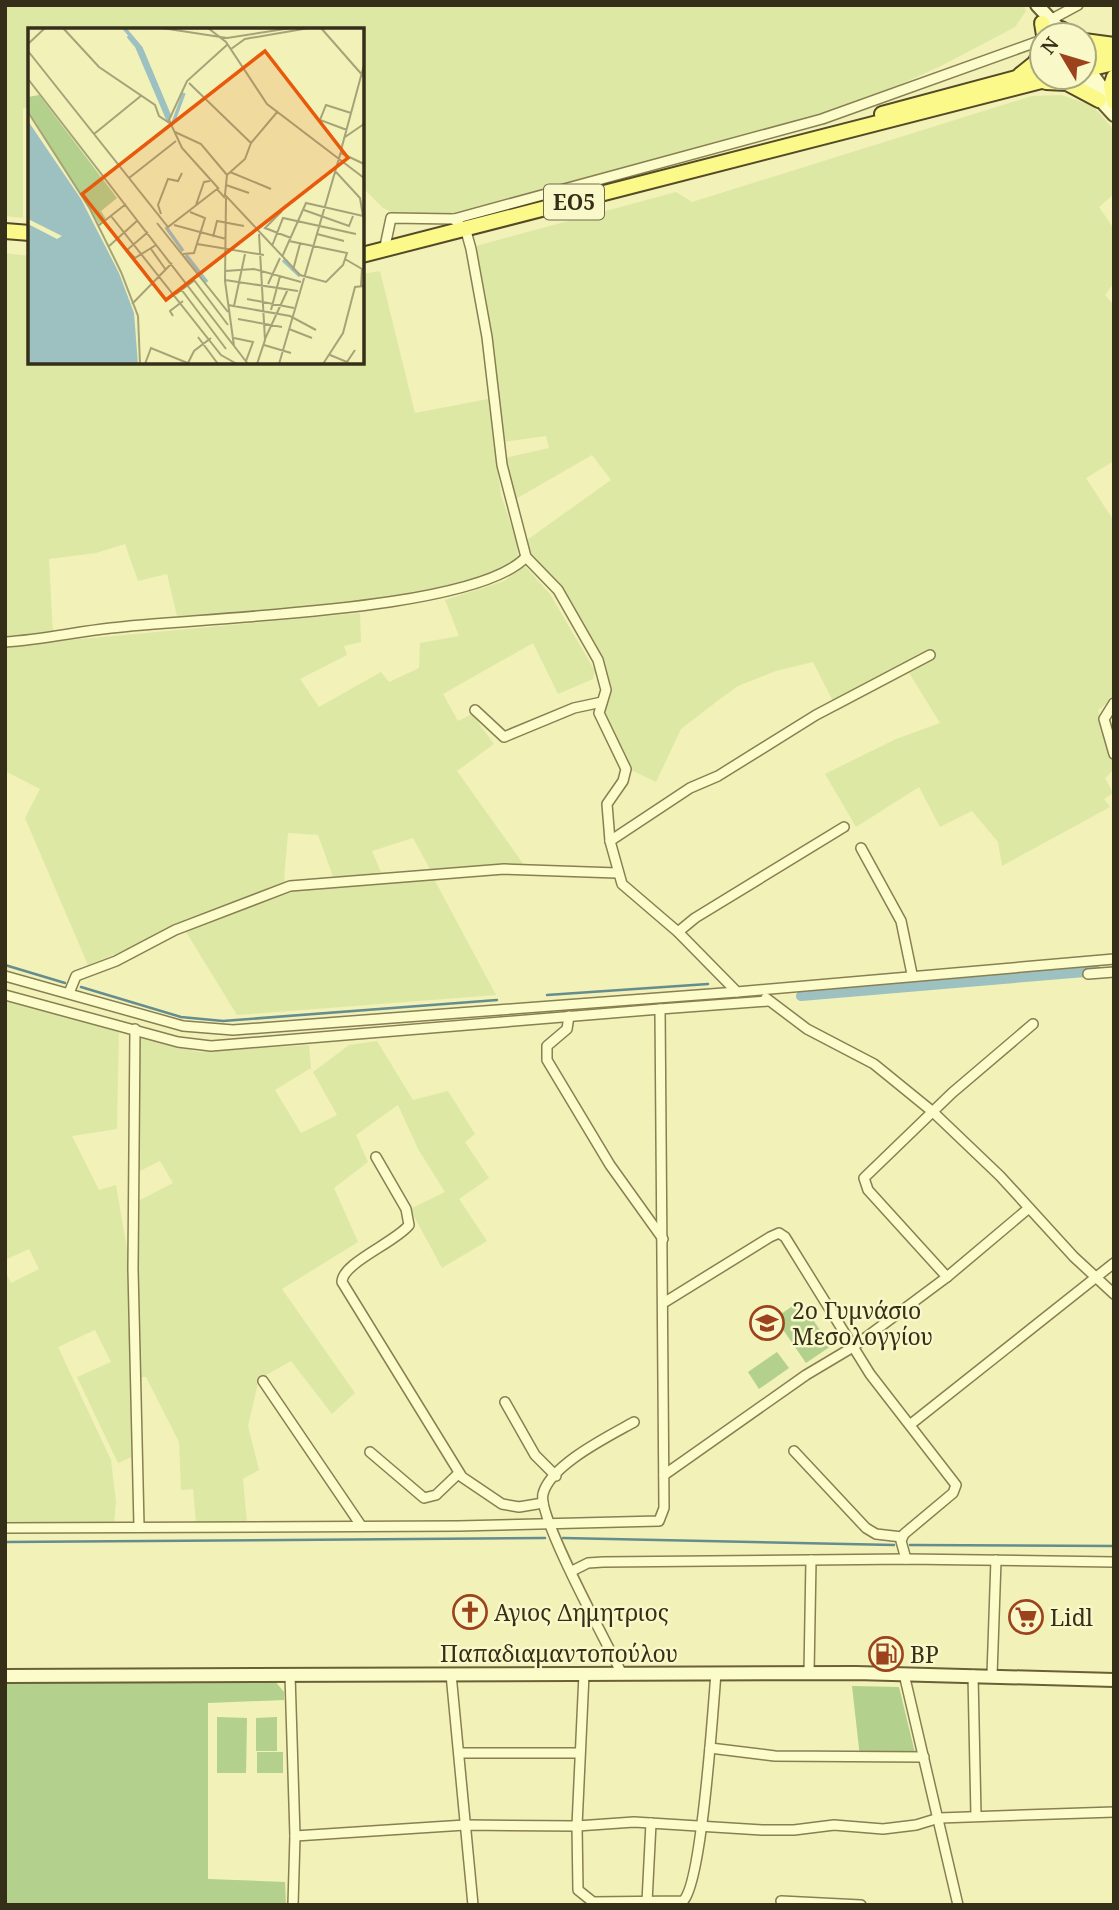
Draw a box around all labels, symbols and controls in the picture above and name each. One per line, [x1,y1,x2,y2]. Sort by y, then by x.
north arrow [1028,21,1098,91]
inset map [28,28,364,364]
text: N [1035,32,1064,59]
road number: ΕΟ5 [544,184,604,220]
place label: 2ο Γυμνάσιο Μεσολογγίου [792,1294,933,1352]
school or university icon: 2ο Γυμνάσιο Μεσολογγίου [748,1304,786,1342]
church icon: Αγιος Δημητριος [451,1593,489,1631]
place label: Αγιος Δημητριος [494,1596,669,1628]
supermarket icon: Lidl [1007,1598,1045,1636]
place label: Lidl [1050,1601,1093,1633]
fuel station icon: BP [867,1635,905,1673]
street label: Παπαδιαμαντοπούλου [440,1637,678,1669]
place label: BP [910,1638,939,1670]

